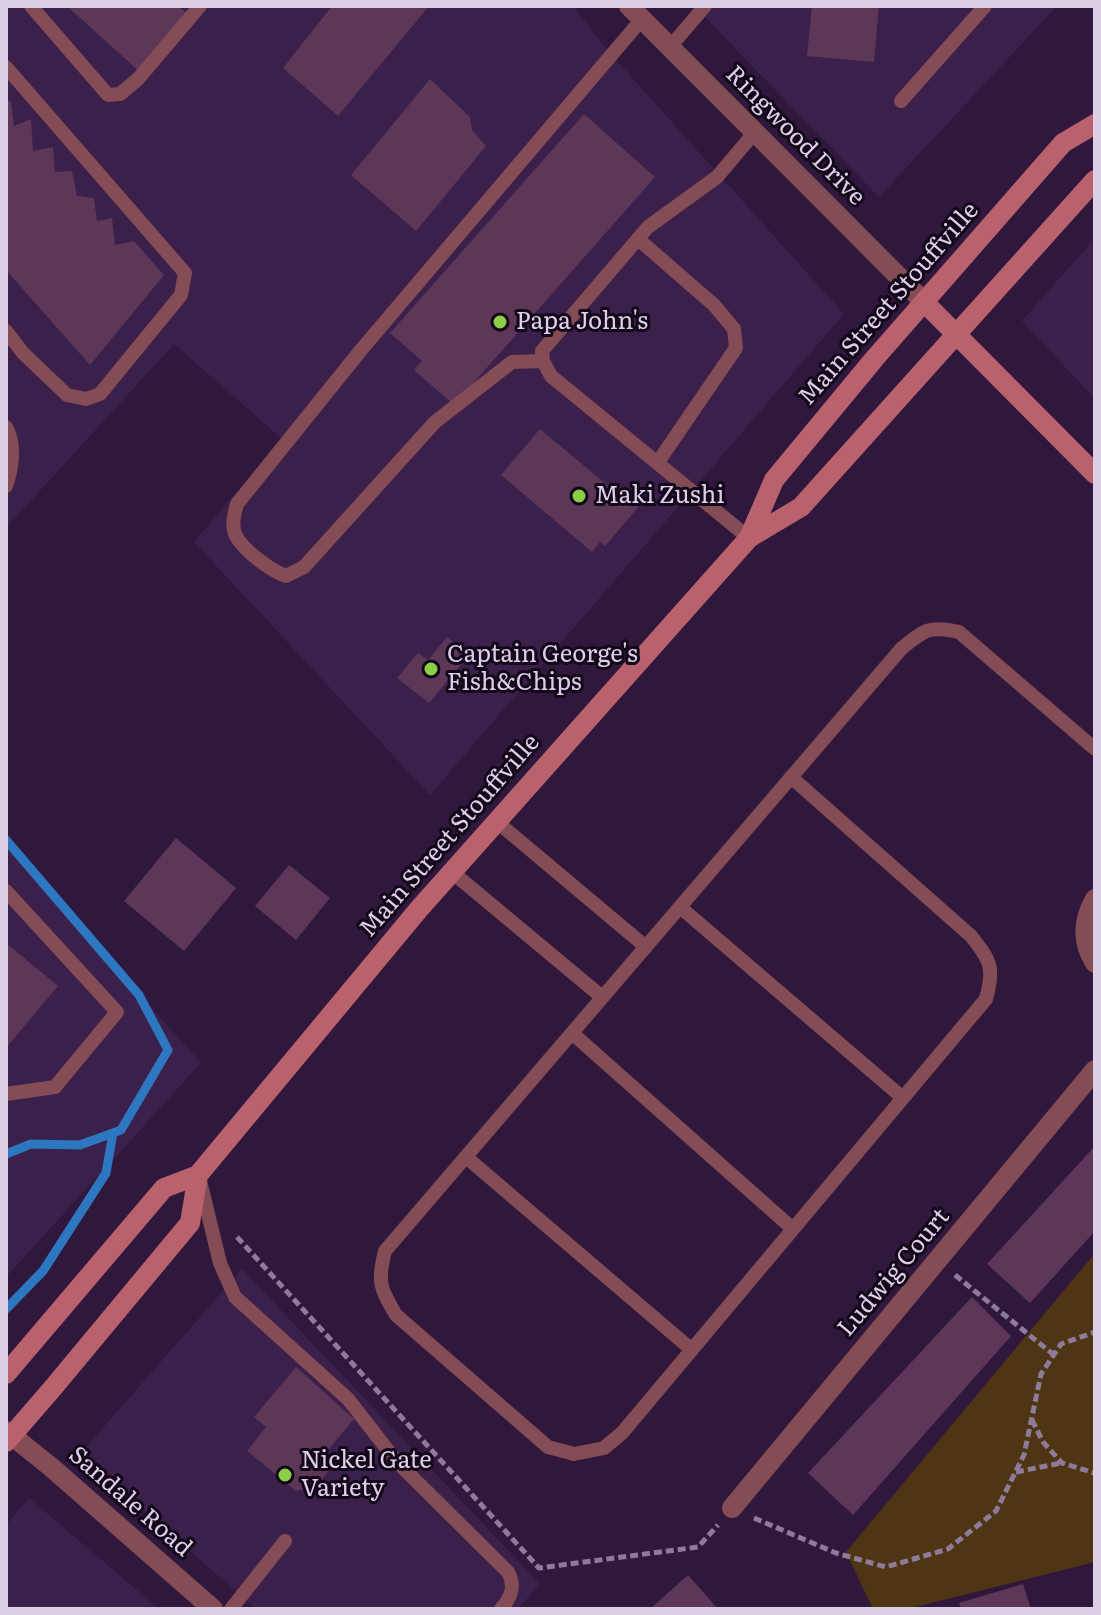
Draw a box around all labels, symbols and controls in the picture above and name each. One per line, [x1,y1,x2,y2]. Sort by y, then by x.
street label: Ringwood Drive [719,60,871,212]
street label: Main Street Stouffville [793,197,985,411]
place label: Papa John's [516,308,648,336]
marker: Papa John's [491,313,509,331]
place label: Maki Zushi [595,482,724,510]
marker: Maki Zushi [570,487,588,505]
place label: Captain George's Fish&Chips [447,641,638,697]
marker: Captain George's Fish&Chips [422,660,440,678]
street label: Main Street Stouffville [354,729,546,943]
street label: Ludwig Court [832,1203,956,1343]
street label: Sandale Road [63,1441,197,1563]
place label: Nickel Gate Variety [301,1447,432,1503]
marker: Nickel Gate Variety [276,1466,294,1484]

